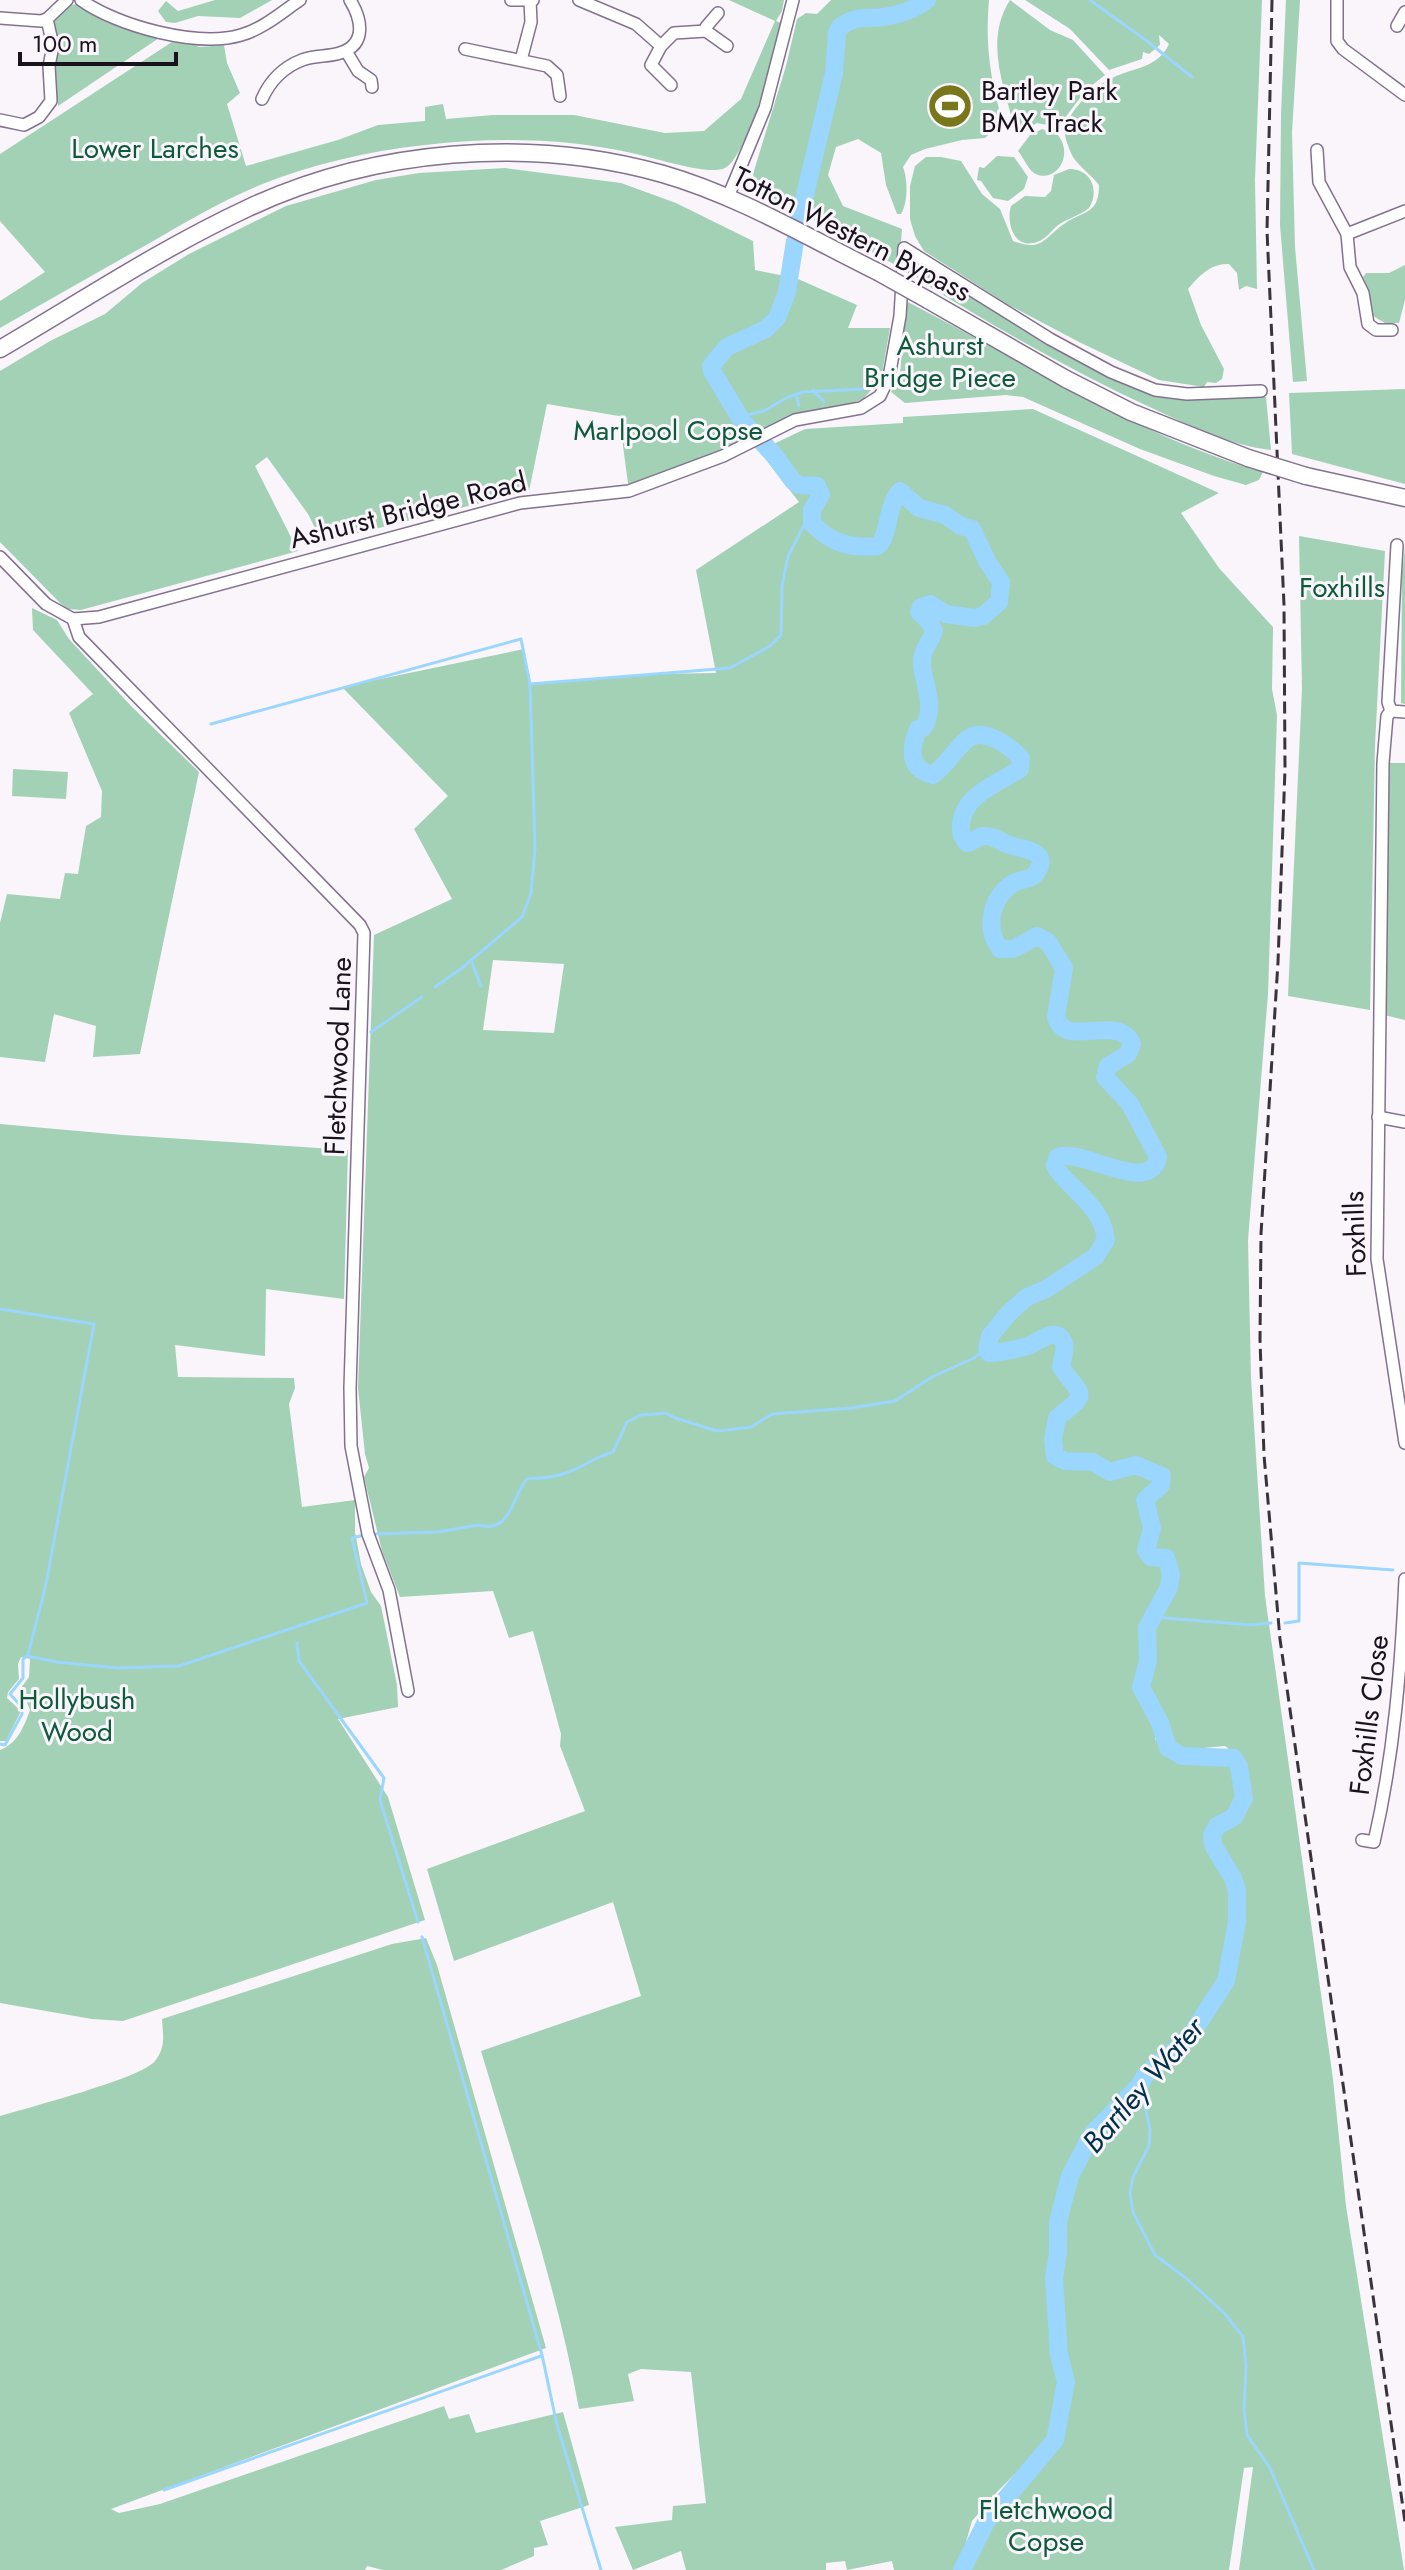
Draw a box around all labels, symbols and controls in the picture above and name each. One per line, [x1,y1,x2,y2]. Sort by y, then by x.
scale bar [20,16,176,66]
text: 100 m [32,26,98,61]
place label: Bartley Park BMX Track [981,70,1118,143]
sports icon: Bartley Park BMX Track [926,82,974,130]
park label: Lower Larches [71,128,239,169]
street label: Totton Western Bypass [726,156,978,312]
park label: Ashurst Bridge Piece [864,325,1016,398]
park label: Marlpool Copse [573,410,763,451]
street label: Ashurst Bridge Road [285,461,531,559]
park label: Foxhills [1299,567,1385,608]
street label: Fletchwood Lane [314,956,362,1156]
street label: Foxhills [1333,1190,1377,1278]
street label: Foxhills Close [1339,1633,1399,1797]
park label: Hollybush Wood [18,1679,136,1752]
water label: Bartley Water [1072,2006,1215,2162]
park label: Fletchwood Copse [979,2489,1113,2562]

